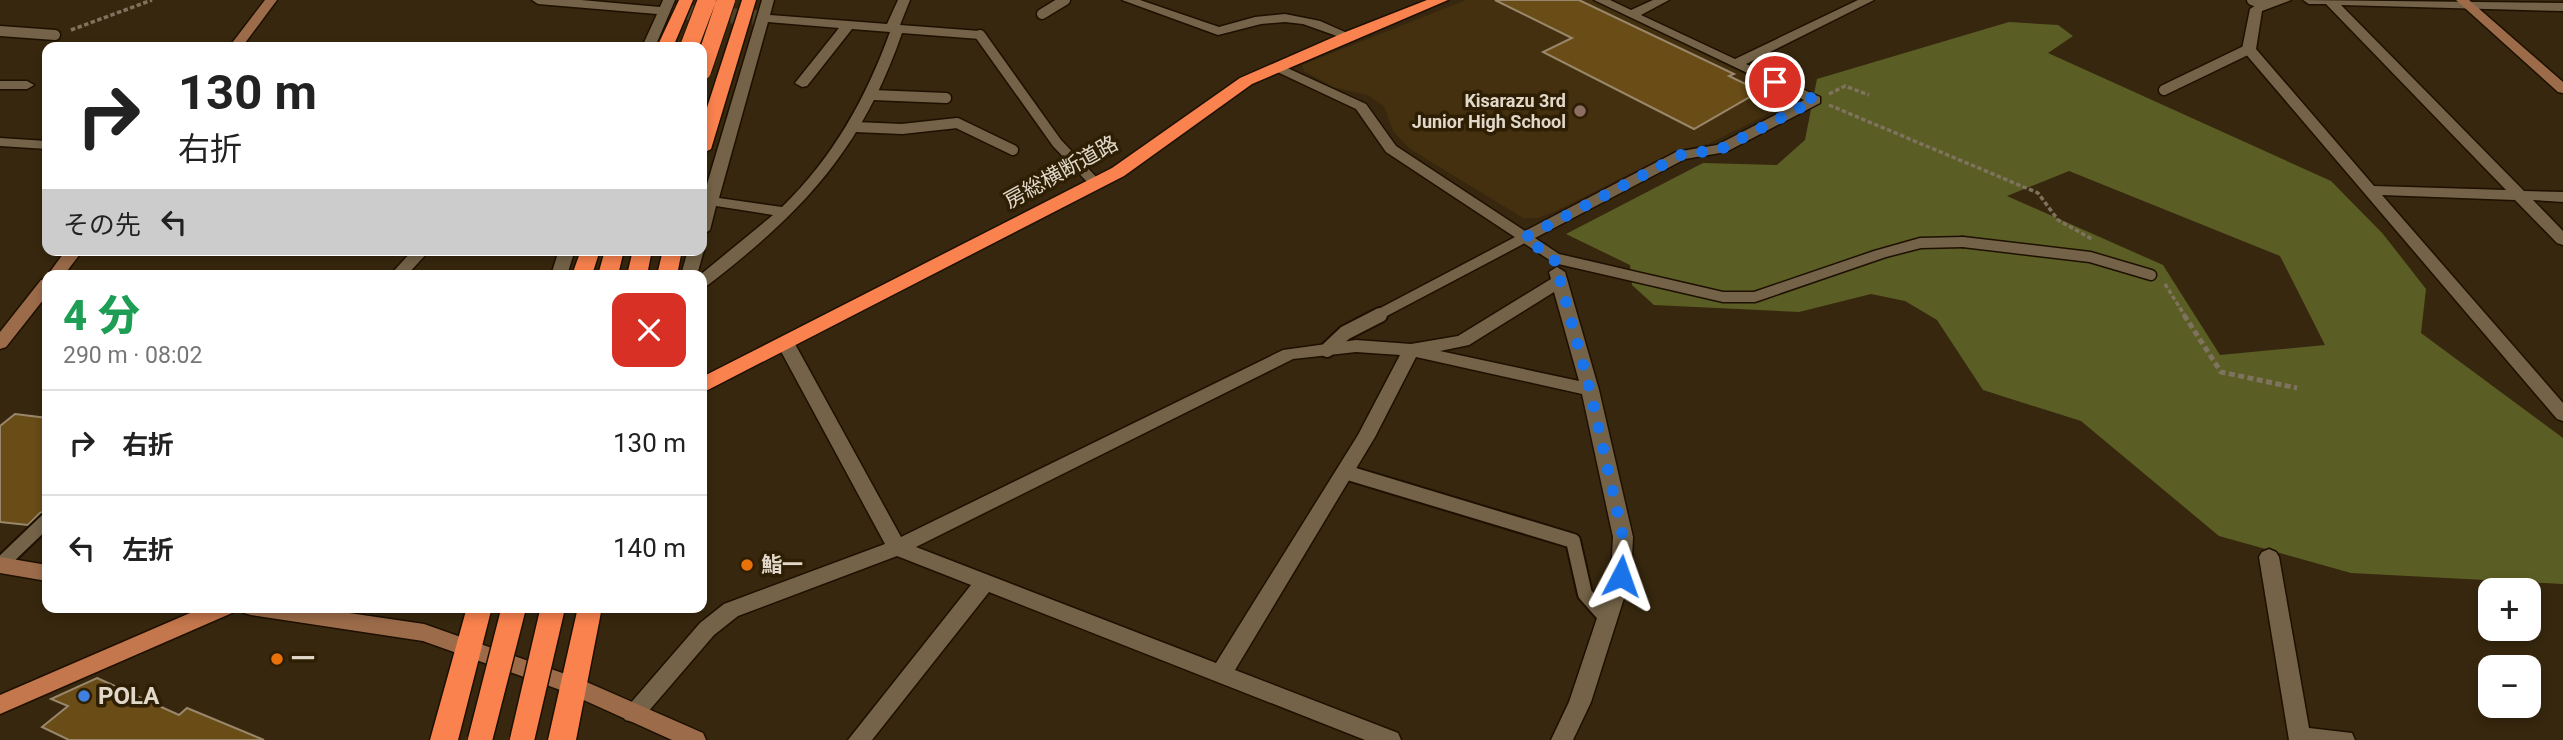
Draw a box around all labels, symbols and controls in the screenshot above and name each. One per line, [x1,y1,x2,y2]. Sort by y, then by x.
pin [1745,52,1805,112]
icon: arrive [1756,63,1794,101]
text: 130 m [178,64,317,121]
icon: right [63,70,154,161]
place label: Kisarazu 3rd Junior High School [1412,90,1566,132]
marker: Kisarazu 3rd Junior High School [1572,103,1588,119]
text: 右折 [178,130,242,168]
street label: 房総横断道路 [1000,131,1122,213]
icon: left [155,203,193,241]
text: その先 [63,210,141,240]
text: 4 分 [63,291,140,340]
button: close [612,293,686,367]
text: 290 m · 08:02 [63,342,202,369]
icon: right [63,424,101,462]
text: 130 m [613,428,686,458]
text: 右折 [122,430,174,460]
icon: left [63,529,101,567]
text: 140 m [613,533,686,563]
text: 左折 [122,535,174,565]
position arrow [1584,539,1658,613]
place label: 鮨一 [761,553,803,577]
marker: 鮨一 [739,557,755,573]
map controls [2478,578,2541,718]
button: + [2478,578,2541,641]
place label: 一 [291,645,315,673]
marker: 一 [269,651,285,667]
button: − [2478,655,2541,718]
place label: POLA [98,682,160,710]
marker: POLA [76,688,92,704]

